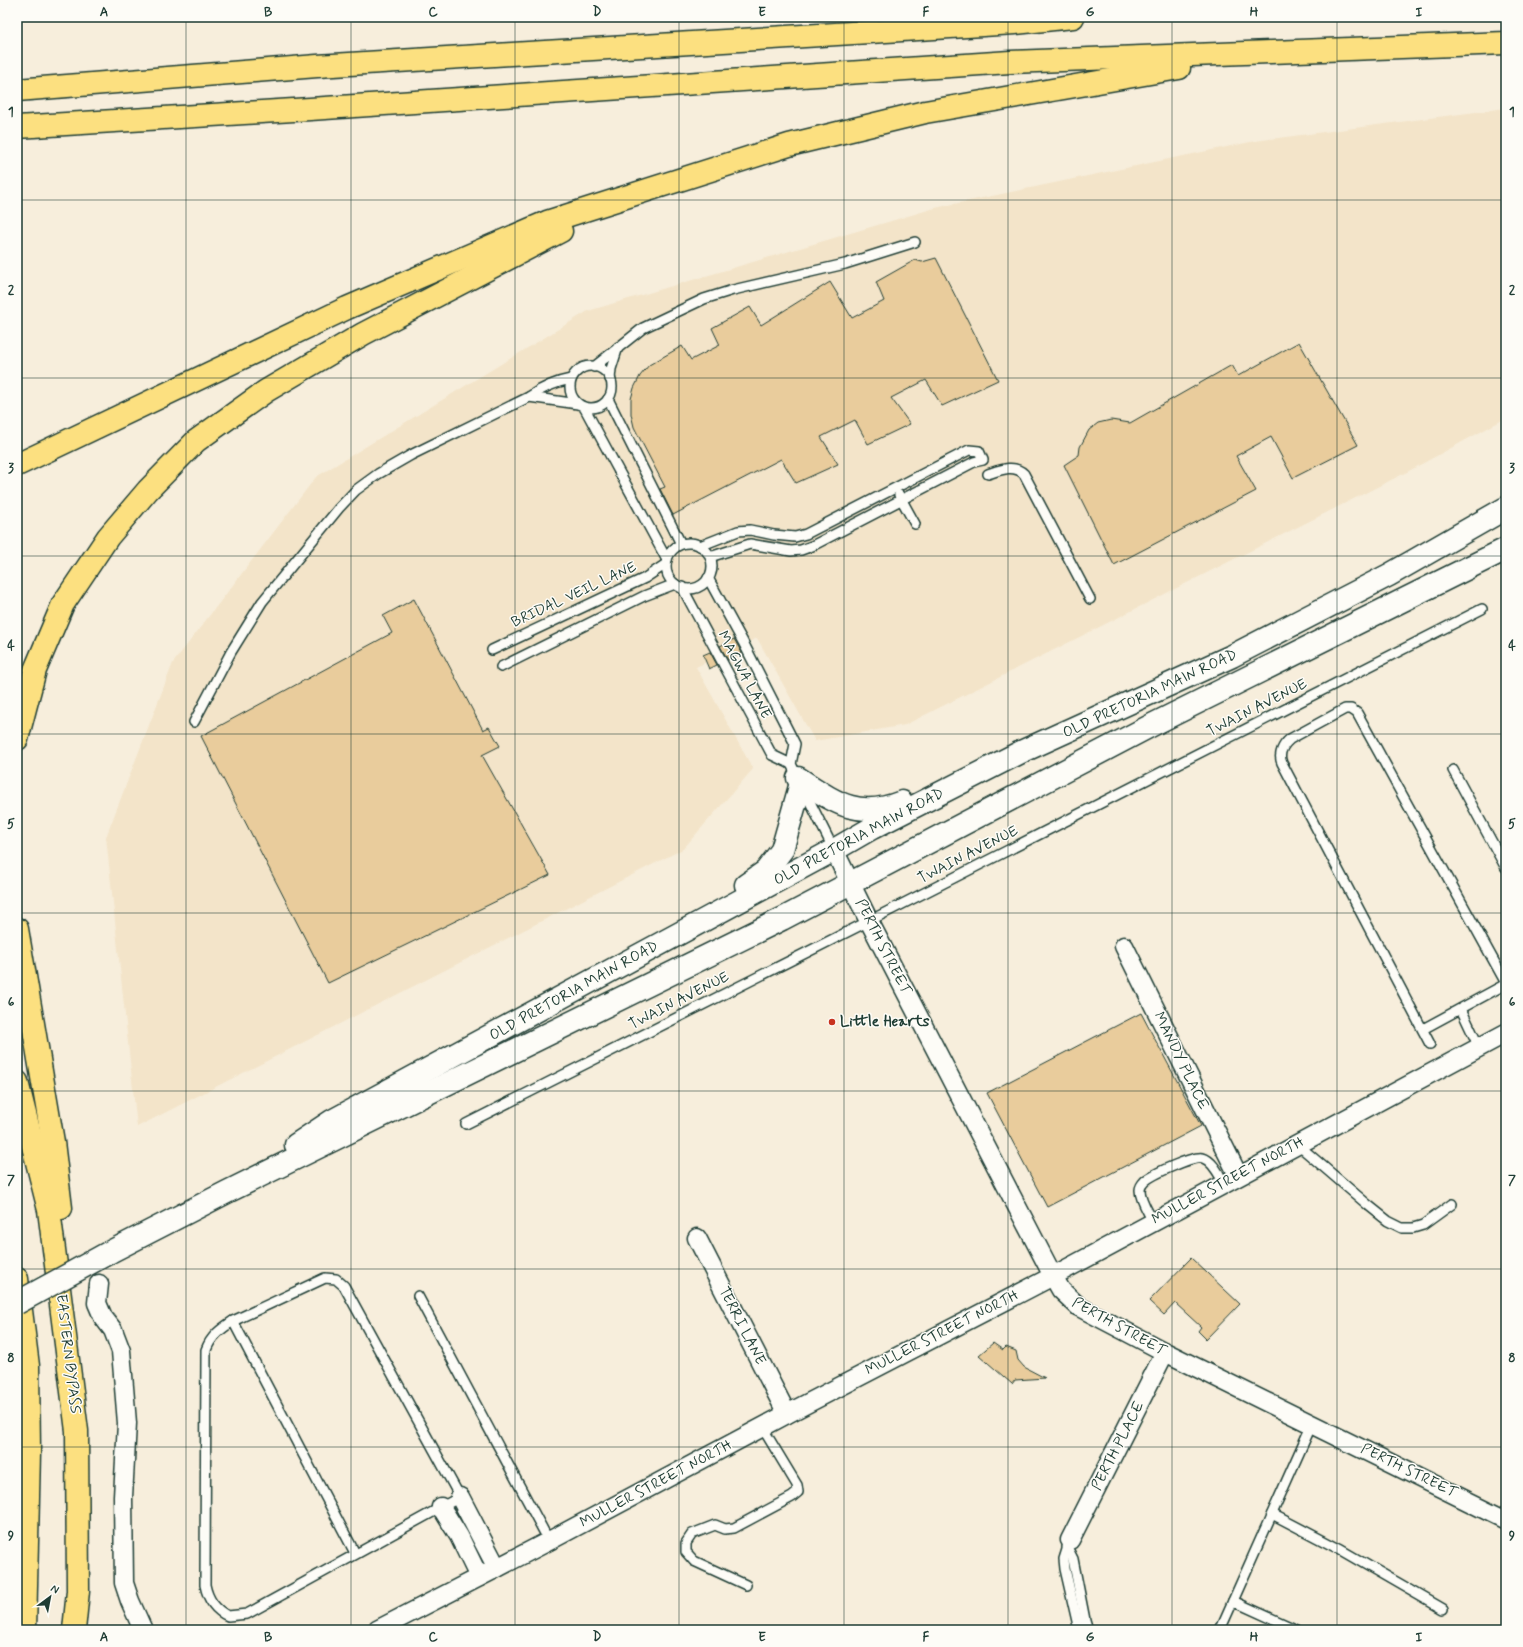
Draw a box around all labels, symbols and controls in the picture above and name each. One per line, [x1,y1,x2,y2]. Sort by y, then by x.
text: A [100,4,108,21]
text: B [264,4,273,21]
text: C [428,4,438,21]
text: D [593,4,602,21]
text: E [758,4,766,21]
text: F [923,4,930,21]
text: G [1086,4,1095,21]
text: H [1250,4,1259,21]
text: I [1416,4,1423,21]
text: 1 [8,104,14,121]
text: 1 [1509,104,1515,121]
text: 2 [8,282,15,299]
text: 2 [1509,282,1516,299]
text: 3 [8,460,14,477]
text: 3 [1509,460,1515,477]
street label: BRIDAL VEIL LANE [508,557,640,633]
street label: MAGWA LANE [712,627,776,723]
text: 4 [7,638,15,655]
text: 4 [1508,638,1516,655]
street label: OLD PRETORIA MAIN ROAD [1060,645,1240,743]
street label: TWAIN AVENUE [1203,674,1311,742]
street label: OLD PRETORIA MAIN ROAD [770,784,948,890]
text: 5 [7,816,15,833]
text: 5 [1508,816,1516,833]
street label: TWAIN AVENUE [914,821,1022,889]
street label: PERTH STREET [850,896,916,999]
street label: OLD PRETORIA MAIN ROAD [486,936,662,1046]
street label: TWAIN AVENUE [625,967,733,1035]
text: 6 [8,994,15,1011]
text: 6 [1509,994,1516,1011]
street label: MANDY PLACE [1149,1009,1214,1114]
place label: Little Hearts [840,1012,930,1032]
marker: Little Hearts [827,1017,837,1027]
street label: MULLER STREET NORTH [1148,1132,1308,1230]
text: 7 [7,1172,15,1189]
text: 7 [1508,1172,1516,1189]
street label: TERRI LANE [714,1283,770,1369]
street label: MULLER STREET NORTH [862,1285,1022,1380]
street label: EASTERN BYPASS [51,1293,85,1415]
street label: PERTH STREET [1068,1293,1170,1362]
text: 8 [7,1350,15,1367]
text: 8 [1508,1350,1516,1367]
street label: PERTH PLACE [1087,1398,1149,1494]
street label: MULLER STREET NORTH [576,1435,736,1533]
street label: PERTH STREET [1357,1439,1461,1503]
text: 9 [8,1528,15,1545]
text: 9 [1509,1528,1516,1545]
north arrow [30,1577,70,1617]
text: N [48,1581,62,1597]
text: A [100,1629,108,1646]
text: B [264,1629,273,1646]
text: C [428,1629,438,1646]
text: D [593,1629,602,1646]
text: E [758,1629,766,1646]
text: F [923,1629,930,1646]
text: G [1086,1629,1095,1646]
text: H [1250,1629,1259,1646]
text: I [1416,1629,1423,1646]

